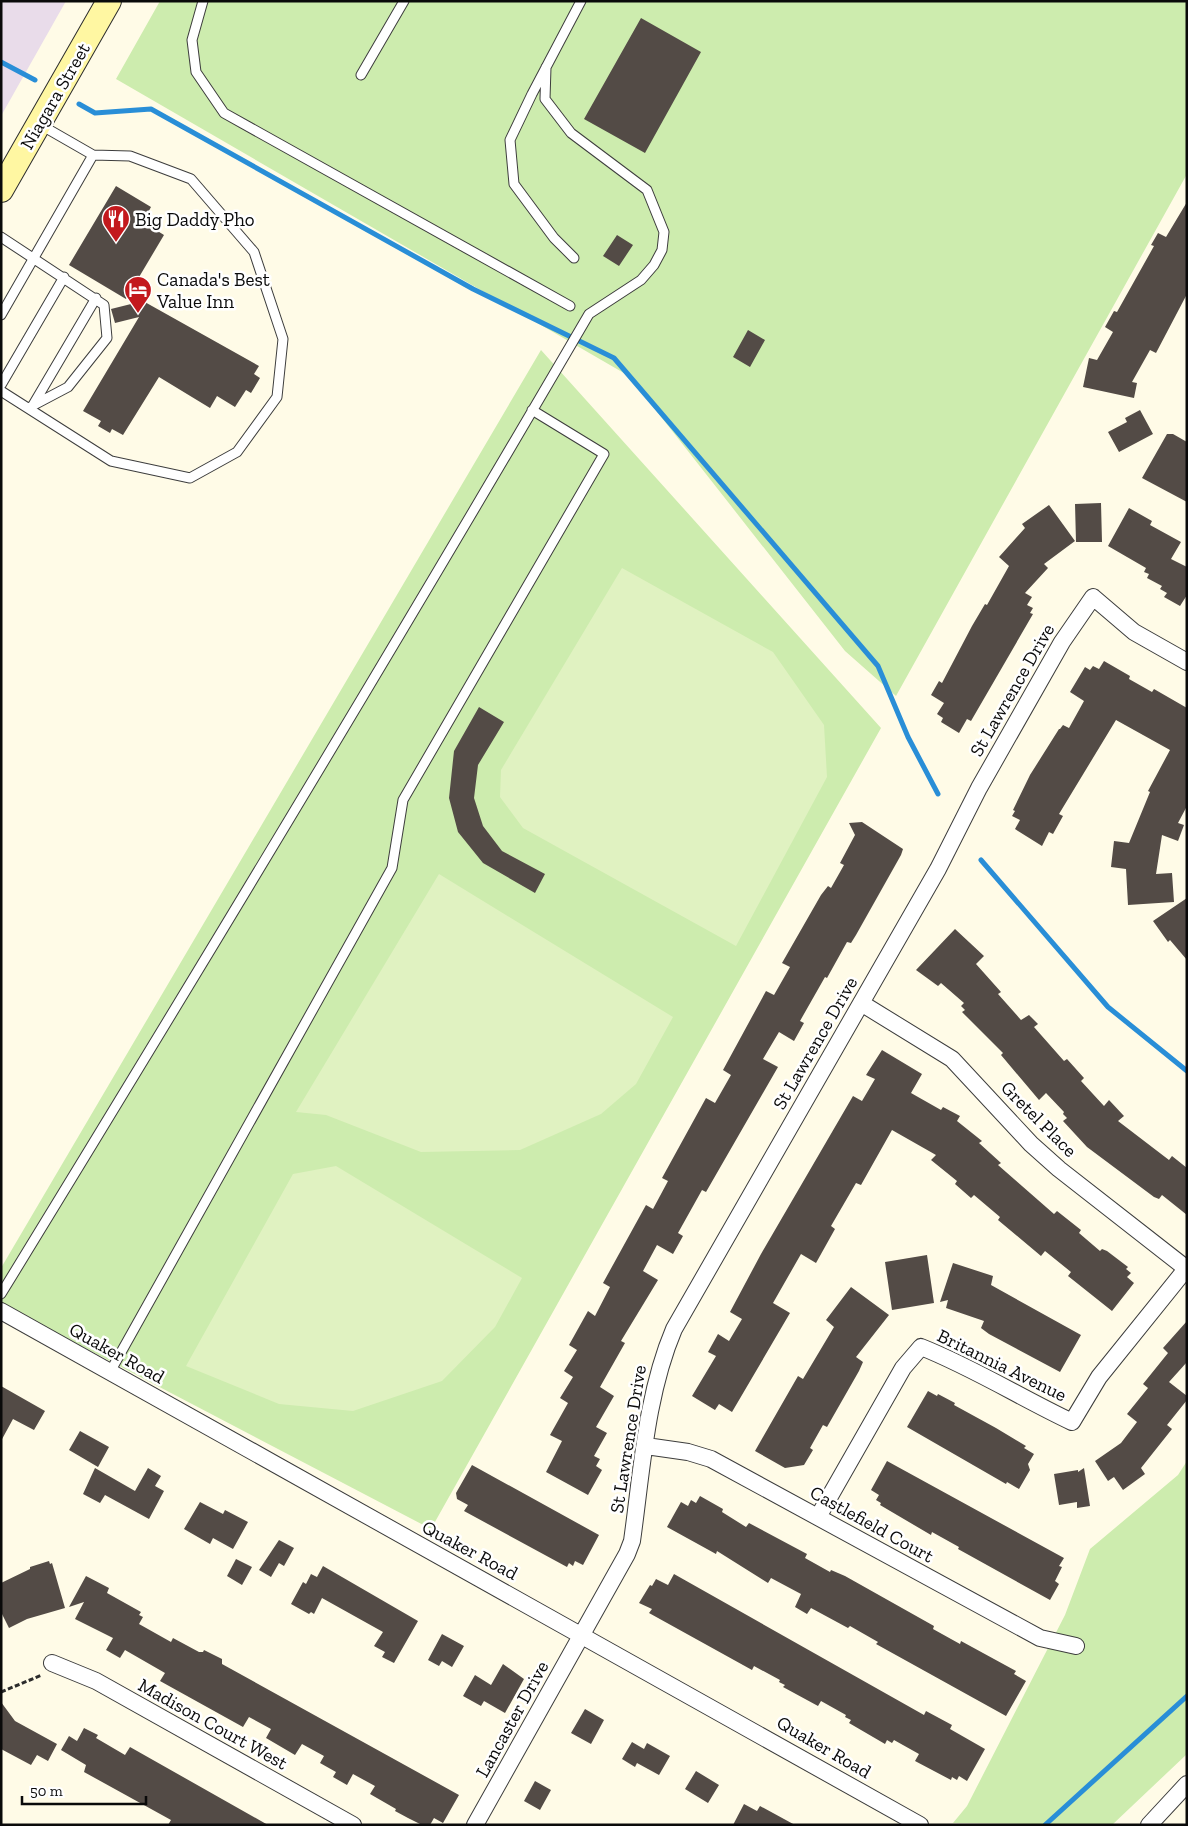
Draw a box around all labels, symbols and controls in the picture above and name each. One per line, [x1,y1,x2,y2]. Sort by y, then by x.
street label: Niagara Street [15,39,95,153]
restaurant icon: Big Daddy Pho [101,204,131,243]
place label: Big Daddy Pho [135,208,255,231]
place label: Canada's Best Value Inn [156,268,270,313]
hotel icon: Canada's Best Value Inn [123,275,153,314]
street label: St Lawrence Drive [965,619,1059,761]
street label: St Lawrence Drive [768,972,862,1114]
street label: Gretel Place [996,1076,1082,1162]
street label: Quaker Road [65,1317,169,1389]
street label: Britannia Avenue [933,1324,1071,1406]
street label: St Lawrence Drive [605,1363,651,1515]
street label: Castlefield Court [806,1480,938,1568]
street label: Quaker Road [418,1515,522,1585]
street label: Lancaster Drive [471,1657,553,1781]
street label: Madison Court West [134,1673,292,1775]
street label: Quaker Road [773,1711,876,1784]
scale bar [22,1774,146,1806]
text: 50 m [30,1782,63,1800]

